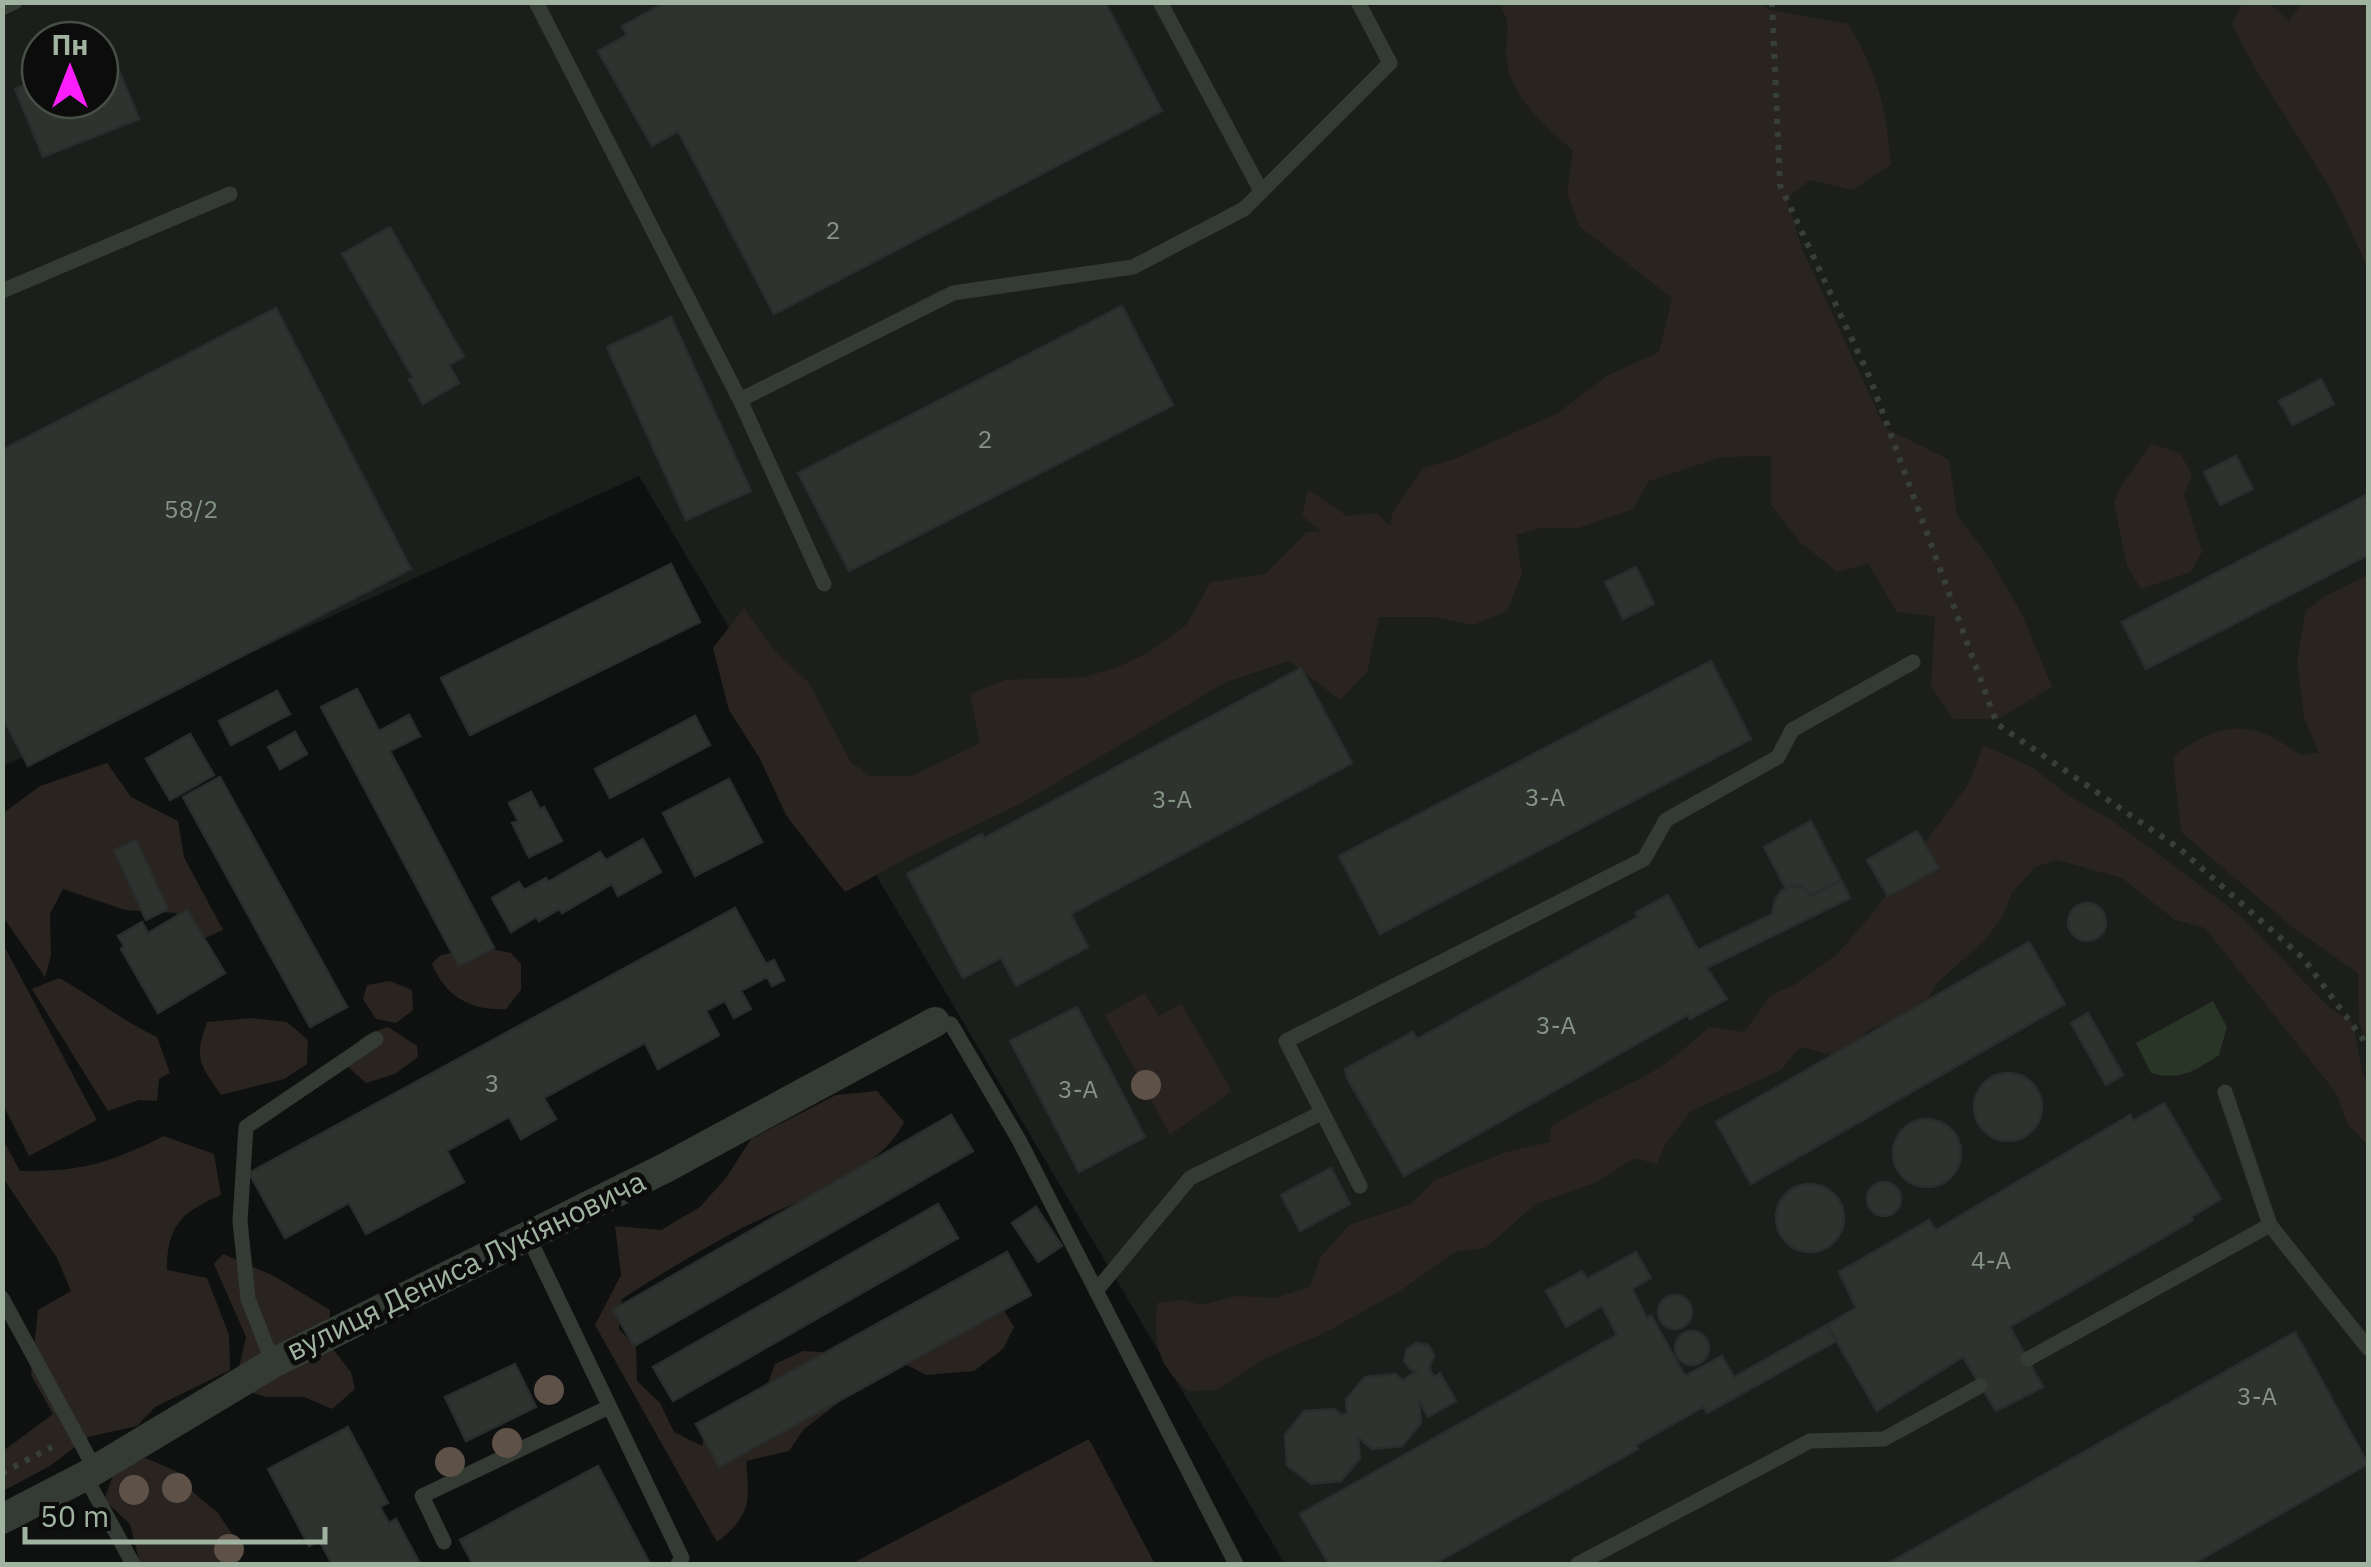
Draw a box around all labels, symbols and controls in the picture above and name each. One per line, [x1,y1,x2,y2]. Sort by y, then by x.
north arrow [20,20,120,120]
text: Пн [52,26,89,63]
house number: 2 [825,213,841,246]
house number: 2 [977,422,993,455]
house number: 58/2 [164,492,218,525]
house number: 3-А [1525,780,1565,813]
house number: 3-А [1152,782,1192,815]
house number: 3-А [1536,1008,1576,1041]
house number: 3 [484,1066,500,1099]
house number: 3-А [1058,1072,1098,1105]
street label: вулиця Дениса Лукіяновича [279,1161,651,1369]
house number: 4-А [1971,1243,2011,1276]
house number: 3-А [2237,1379,2277,1412]
scale bar [25,1482,325,1544]
text: 50 m [40,1496,109,1535]

